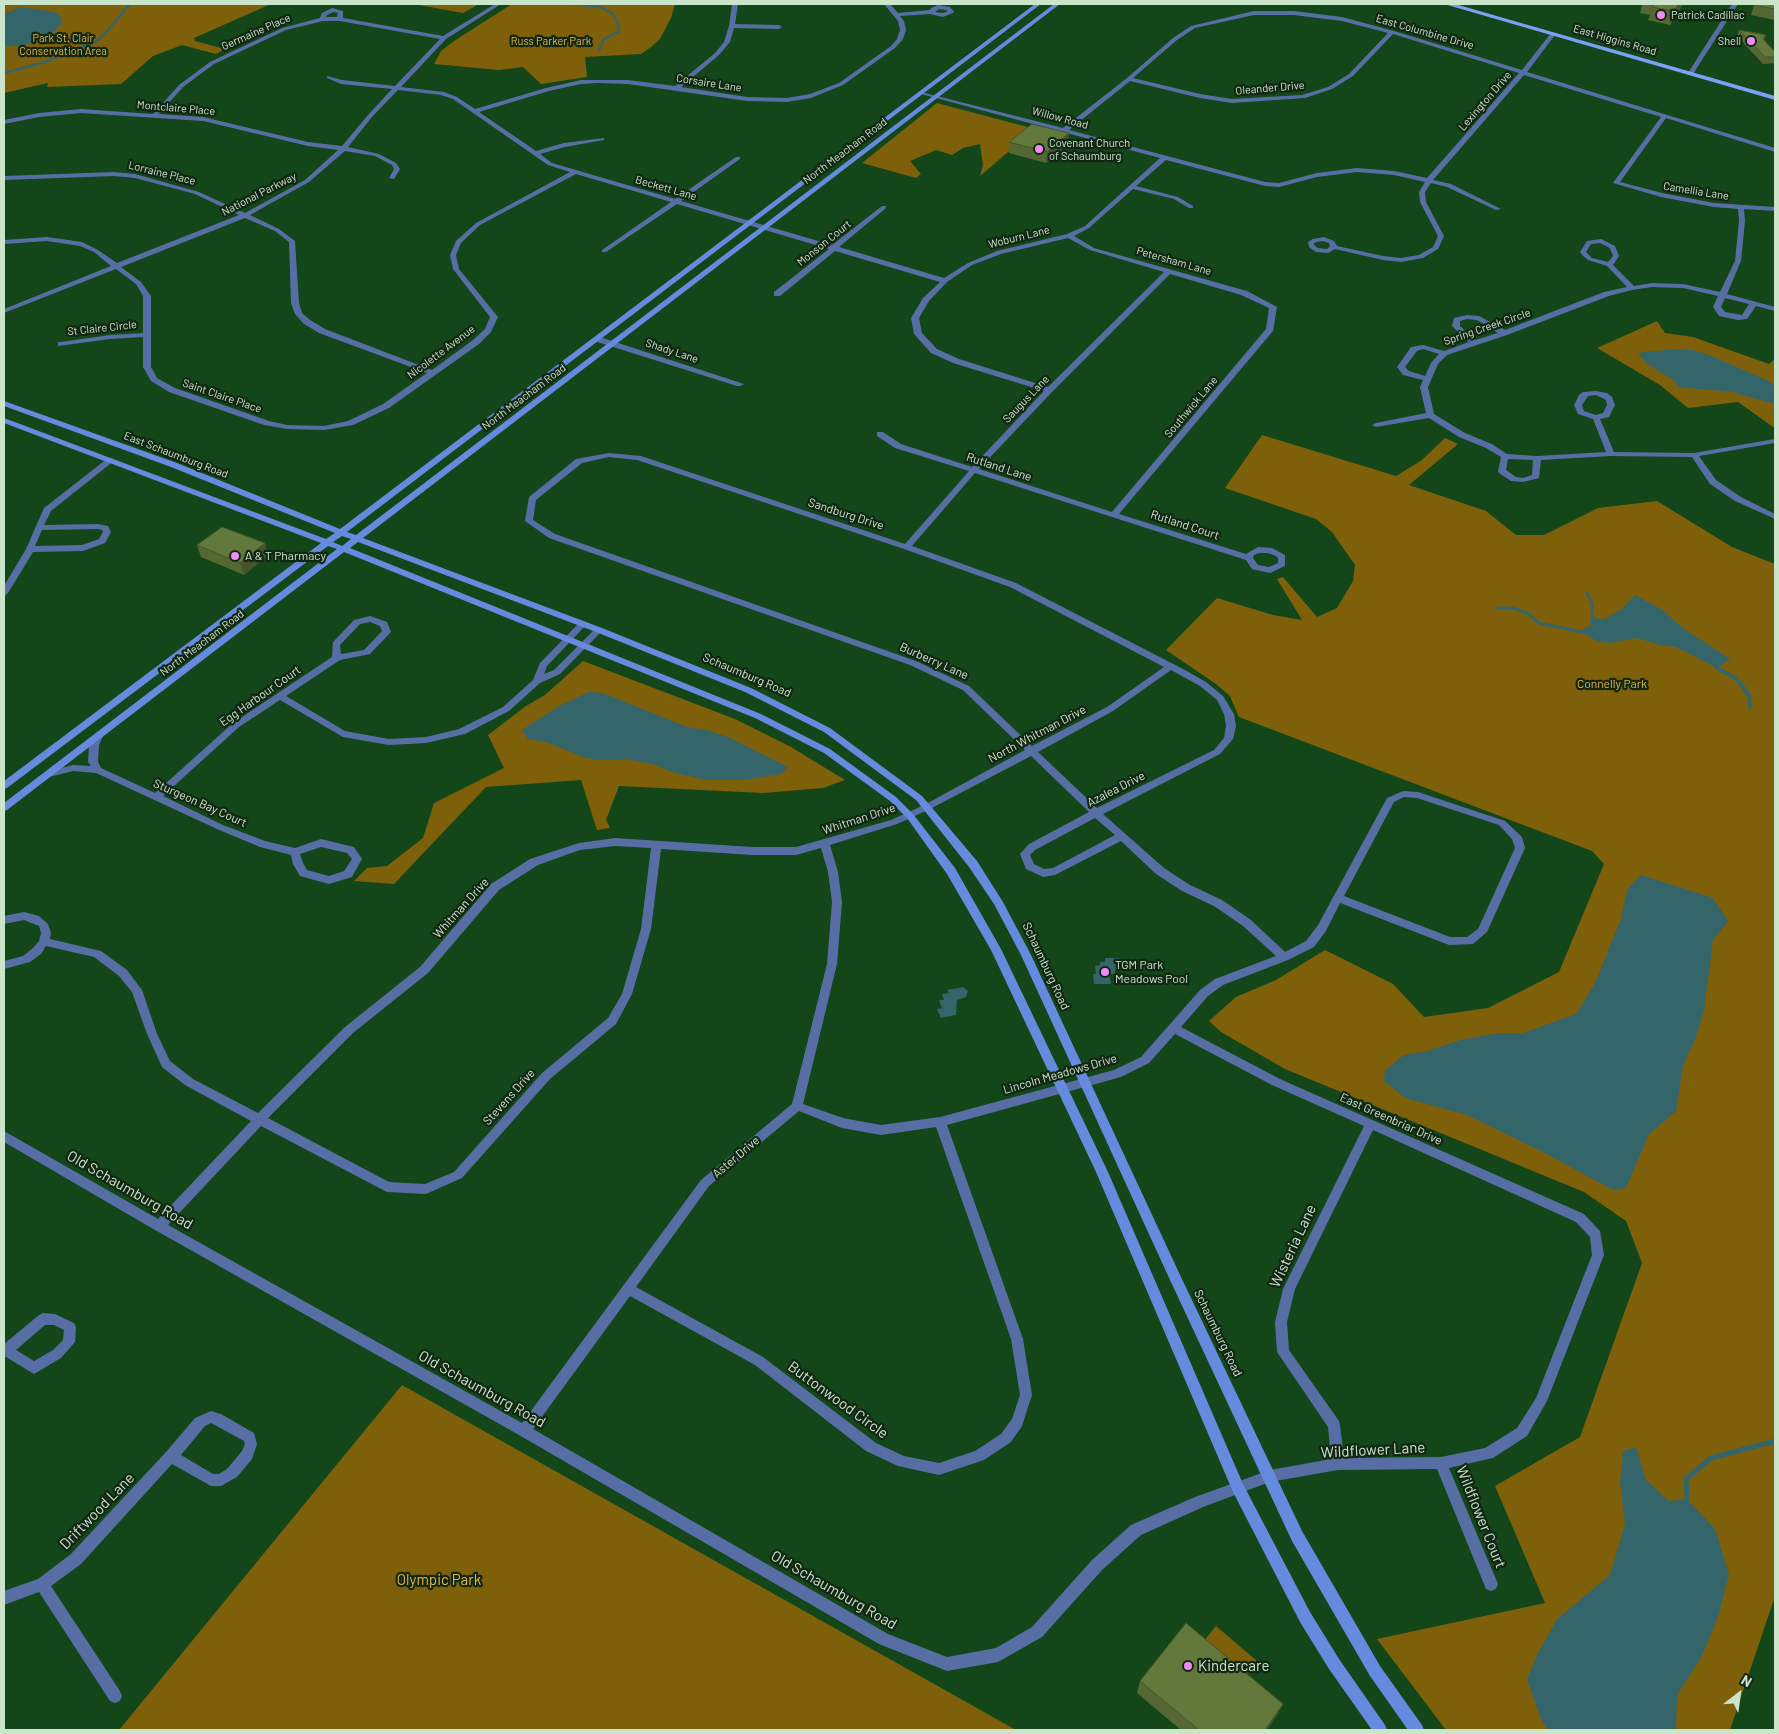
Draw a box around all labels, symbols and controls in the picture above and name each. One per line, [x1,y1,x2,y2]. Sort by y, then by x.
place label: Patrick Cadillac [1671,8,1745,22]
marker: Patrick Cadillac [1655,9,1667,21]
street label: Germaine Place [219,11,293,53]
street label: East Columbine Drive [1375,12,1475,52]
street label: East Higgins Road [1572,22,1658,58]
park label: Park St. Clair Conservation Area [19,31,107,57]
park label: Russ Parker Park [511,34,591,48]
place label: Shell [1718,34,1741,48]
marker: Shell [1745,35,1757,47]
street label: Lexington Drive [1456,69,1514,133]
street label: Corsaire Lane [675,71,743,95]
street label: Oleander Drive [1235,78,1305,98]
street label: Montclaire Place [136,98,216,118]
street label: Willow Road [1030,104,1090,132]
street label: North Meacham Road [800,115,890,187]
place label: Covenant Church of Schaumburg [1049,136,1130,162]
marker: Covenant Church of Schaumburg [1033,143,1045,155]
street label: Lorraine Place [127,158,197,188]
street label: National Parkway [219,169,299,219]
street label: Beckett Lane [634,173,698,203]
street label: Camellia Lane [1662,179,1730,203]
street label: Monson Court [794,217,854,269]
street label: Woburn Lane [987,223,1051,251]
street label: Petersham Lane [1135,244,1213,278]
street label: Spring Creek Circle [1442,306,1532,348]
street label: St Claire Circle [67,318,137,338]
street label: Nicolette Avenue [405,322,477,382]
street label: Shady Lane [644,336,700,366]
street label: North Meacham Road [479,361,569,433]
street label: Saugus Lane [1000,373,1052,425]
street label: Southwick Lane [1162,374,1220,440]
street label: Saint Claire Place [181,376,263,416]
street label: East Schaumburg Road [122,429,230,481]
street label: Rutland Lane [964,450,1034,484]
street label: Sandburg Drive [806,495,886,533]
street label: Rutland Court [1149,507,1221,543]
place label: A & T Pharmacy [245,549,326,563]
marker: A & T Pharmacy [229,550,241,562]
street label: North Meacham Road [157,607,247,679]
street label: Burberry Lane [897,639,971,683]
street label: Schaumburg Road [701,650,793,700]
street label: Egg Harbour Court [216,663,304,729]
park label: Connelly Park [1577,677,1647,691]
street label: North Whitman Drive [986,702,1088,766]
street label: Azalea Drive [1085,768,1147,810]
street label: Sturgeon Bay Court [151,776,249,830]
street label: Whitman Drive [821,800,897,838]
street label: Whitman Drive [430,875,492,941]
street label: Schaumburg Road [1019,920,1073,1012]
place label: TGM Park Meadows Pool [1115,958,1188,986]
marker: TGM Park Meadows Pool [1099,966,1111,978]
street label: Lincoln Meadows Drive [1001,1051,1119,1097]
street label: Stevens Drive [480,1066,538,1128]
street label: East Greenbriar Drive [1338,1090,1444,1148]
street label: Aster Drive [709,1133,763,1181]
street label: Old Schaumburg Road [64,1147,196,1233]
street label: Wisteria Lane [1266,1202,1320,1290]
street label: Schaumburg Road [1191,1287,1245,1379]
street label: Old Schaumburg Road [415,1347,549,1431]
street label: Buttonwood Circle [784,1358,892,1442]
street label: Wildflower Lane [1320,1438,1426,1462]
street label: Wildflower Court [1452,1463,1510,1571]
street label: Driftwood Lane [56,1469,138,1553]
street label: Old Schaumburg Road [768,1547,900,1633]
park label: Olympic Park [397,1571,481,1589]
place label: Kindercare [1198,1657,1269,1675]
marker: Kindercare [1182,1660,1194,1672]
north arrow [1714,1669,1764,1719]
text: N [1738,1671,1755,1690]

